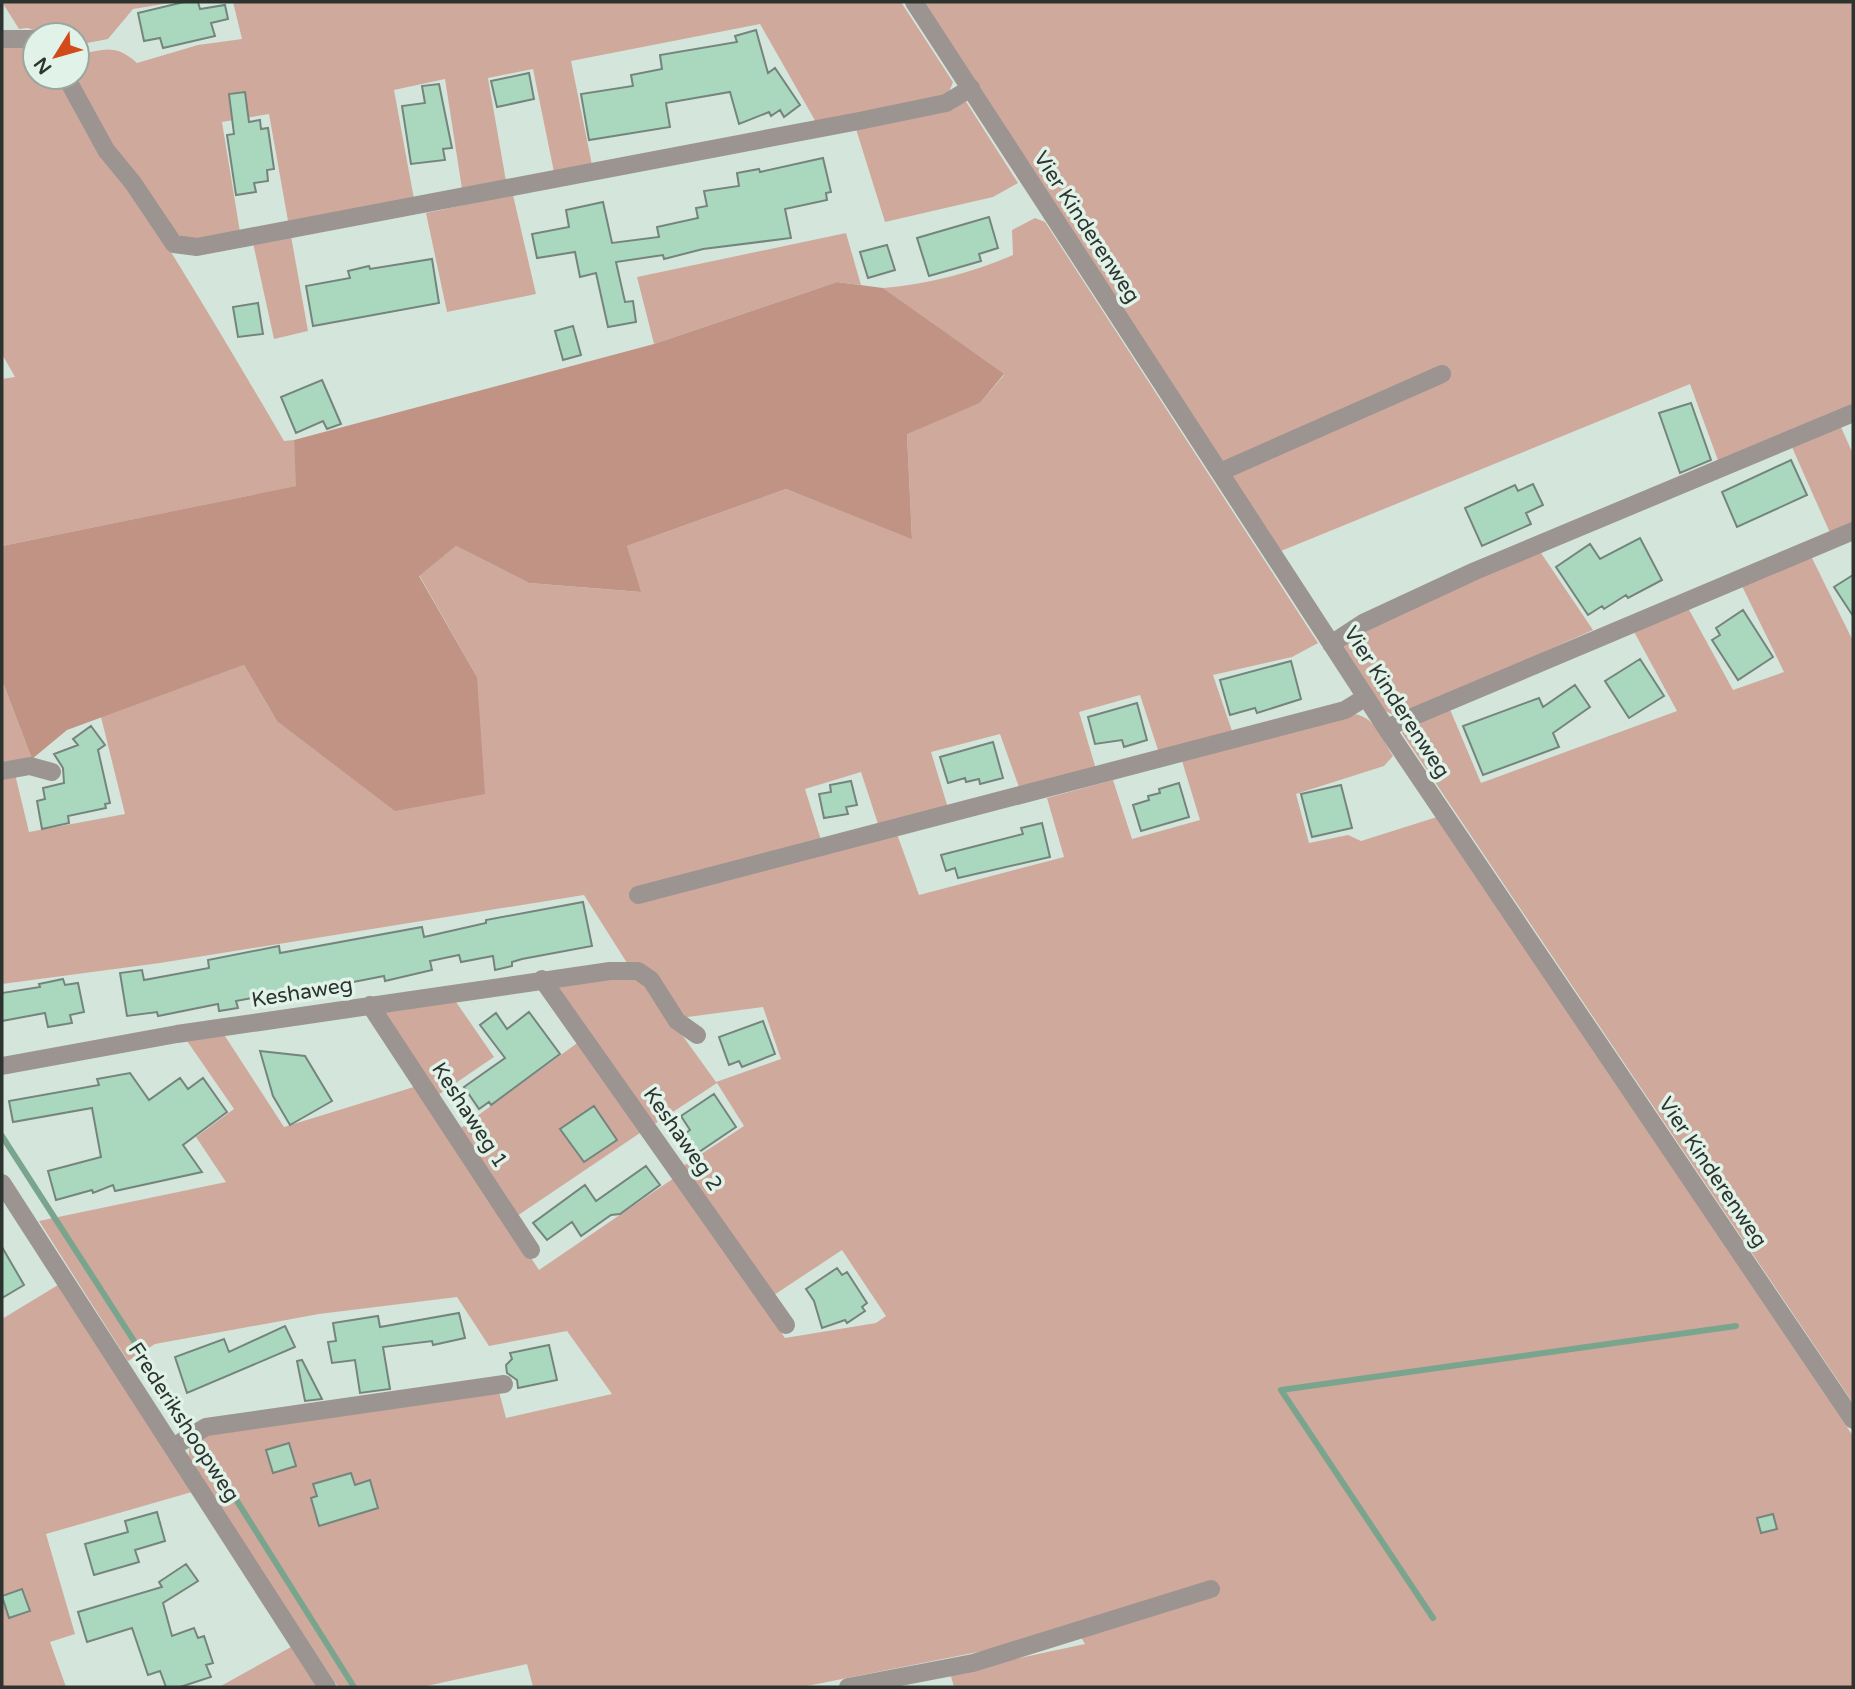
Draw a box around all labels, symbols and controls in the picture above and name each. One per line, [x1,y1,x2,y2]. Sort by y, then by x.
north arrow [21,21,91,91]
text: N [30,53,57,78]
street label: Vier Kinderenweg [1028,147,1145,308]
street label: Vier Kinderenweg [1338,622,1455,783]
street label: Keshaweg [250,972,354,1013]
street label: Keshaweg 1 [426,1058,513,1173]
street label: Keshaweg 2 [638,1083,727,1196]
street label: Vier Kinderenweg [1653,1092,1772,1252]
street label: Frederikshoopweg [123,1338,244,1507]

